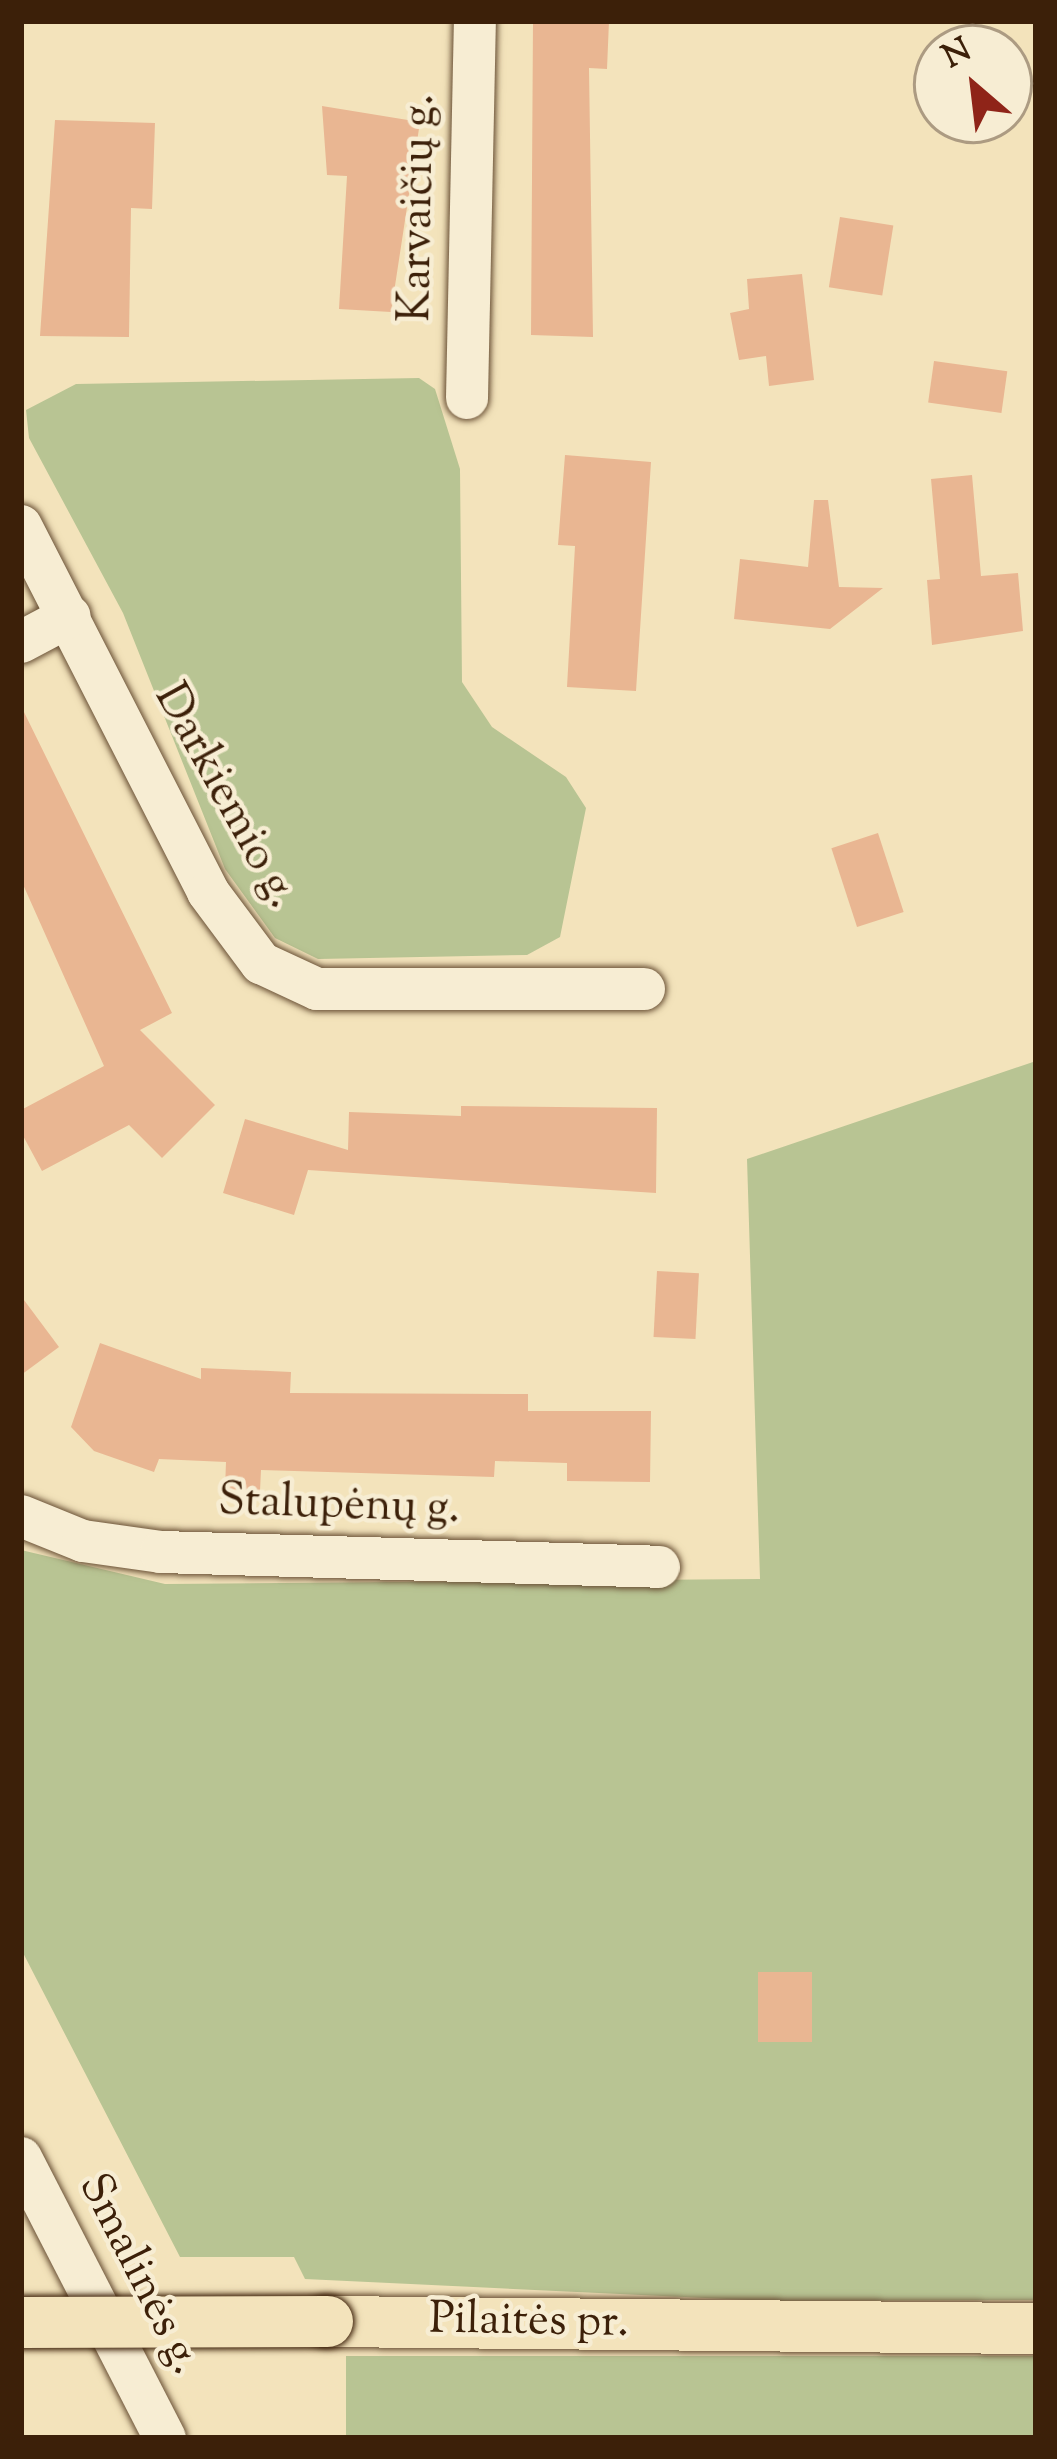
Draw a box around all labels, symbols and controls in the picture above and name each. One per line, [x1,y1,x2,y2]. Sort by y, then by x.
north arrow [913,24,1033,144]
text: N [935,27,980,82]
street label: Karvaičių g. [391,93,449,323]
street label: Darkiemio g. [140,676,308,918]
street label: Stalupėnų g. [217,1476,461,1538]
street label: Smalinės g. [65,2166,211,2384]
street label: Pilaitės pr. [429,2294,629,2352]

